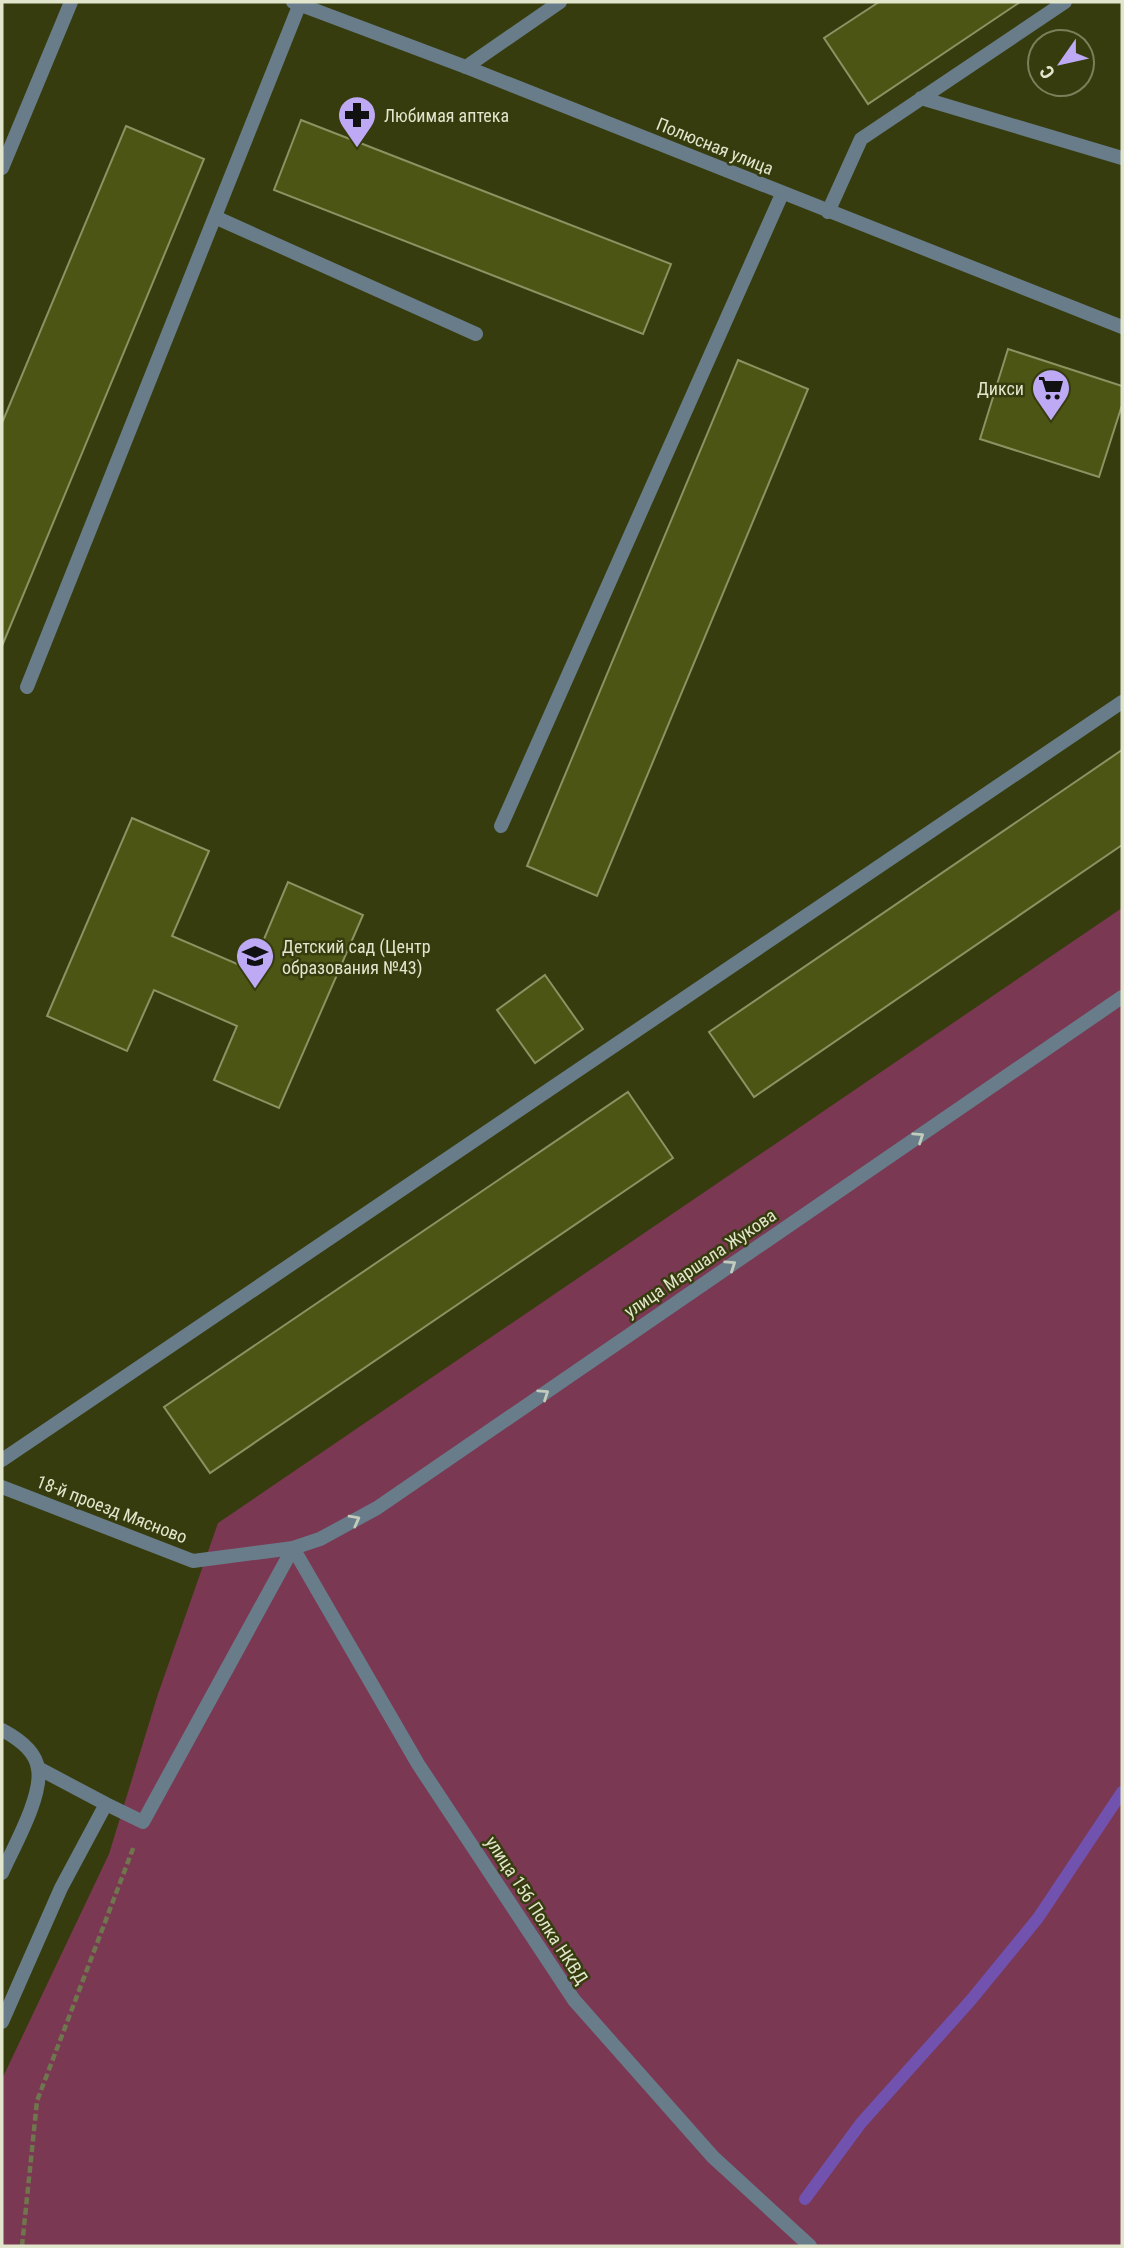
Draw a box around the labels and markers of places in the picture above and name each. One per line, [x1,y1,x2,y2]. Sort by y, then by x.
pharmacy icon: Любимая аптека [336,94,378,149]
place label: Любимая аптека [384,105,509,126]
supermarket icon: Дикси [1030,367,1072,422]
place label: Дикси [977,378,1024,399]
school or university icon: Детский сад (Центр образования №43) [234,935,276,990]
place label: Детский сад (Центр образования №43) [282,936,431,979]

